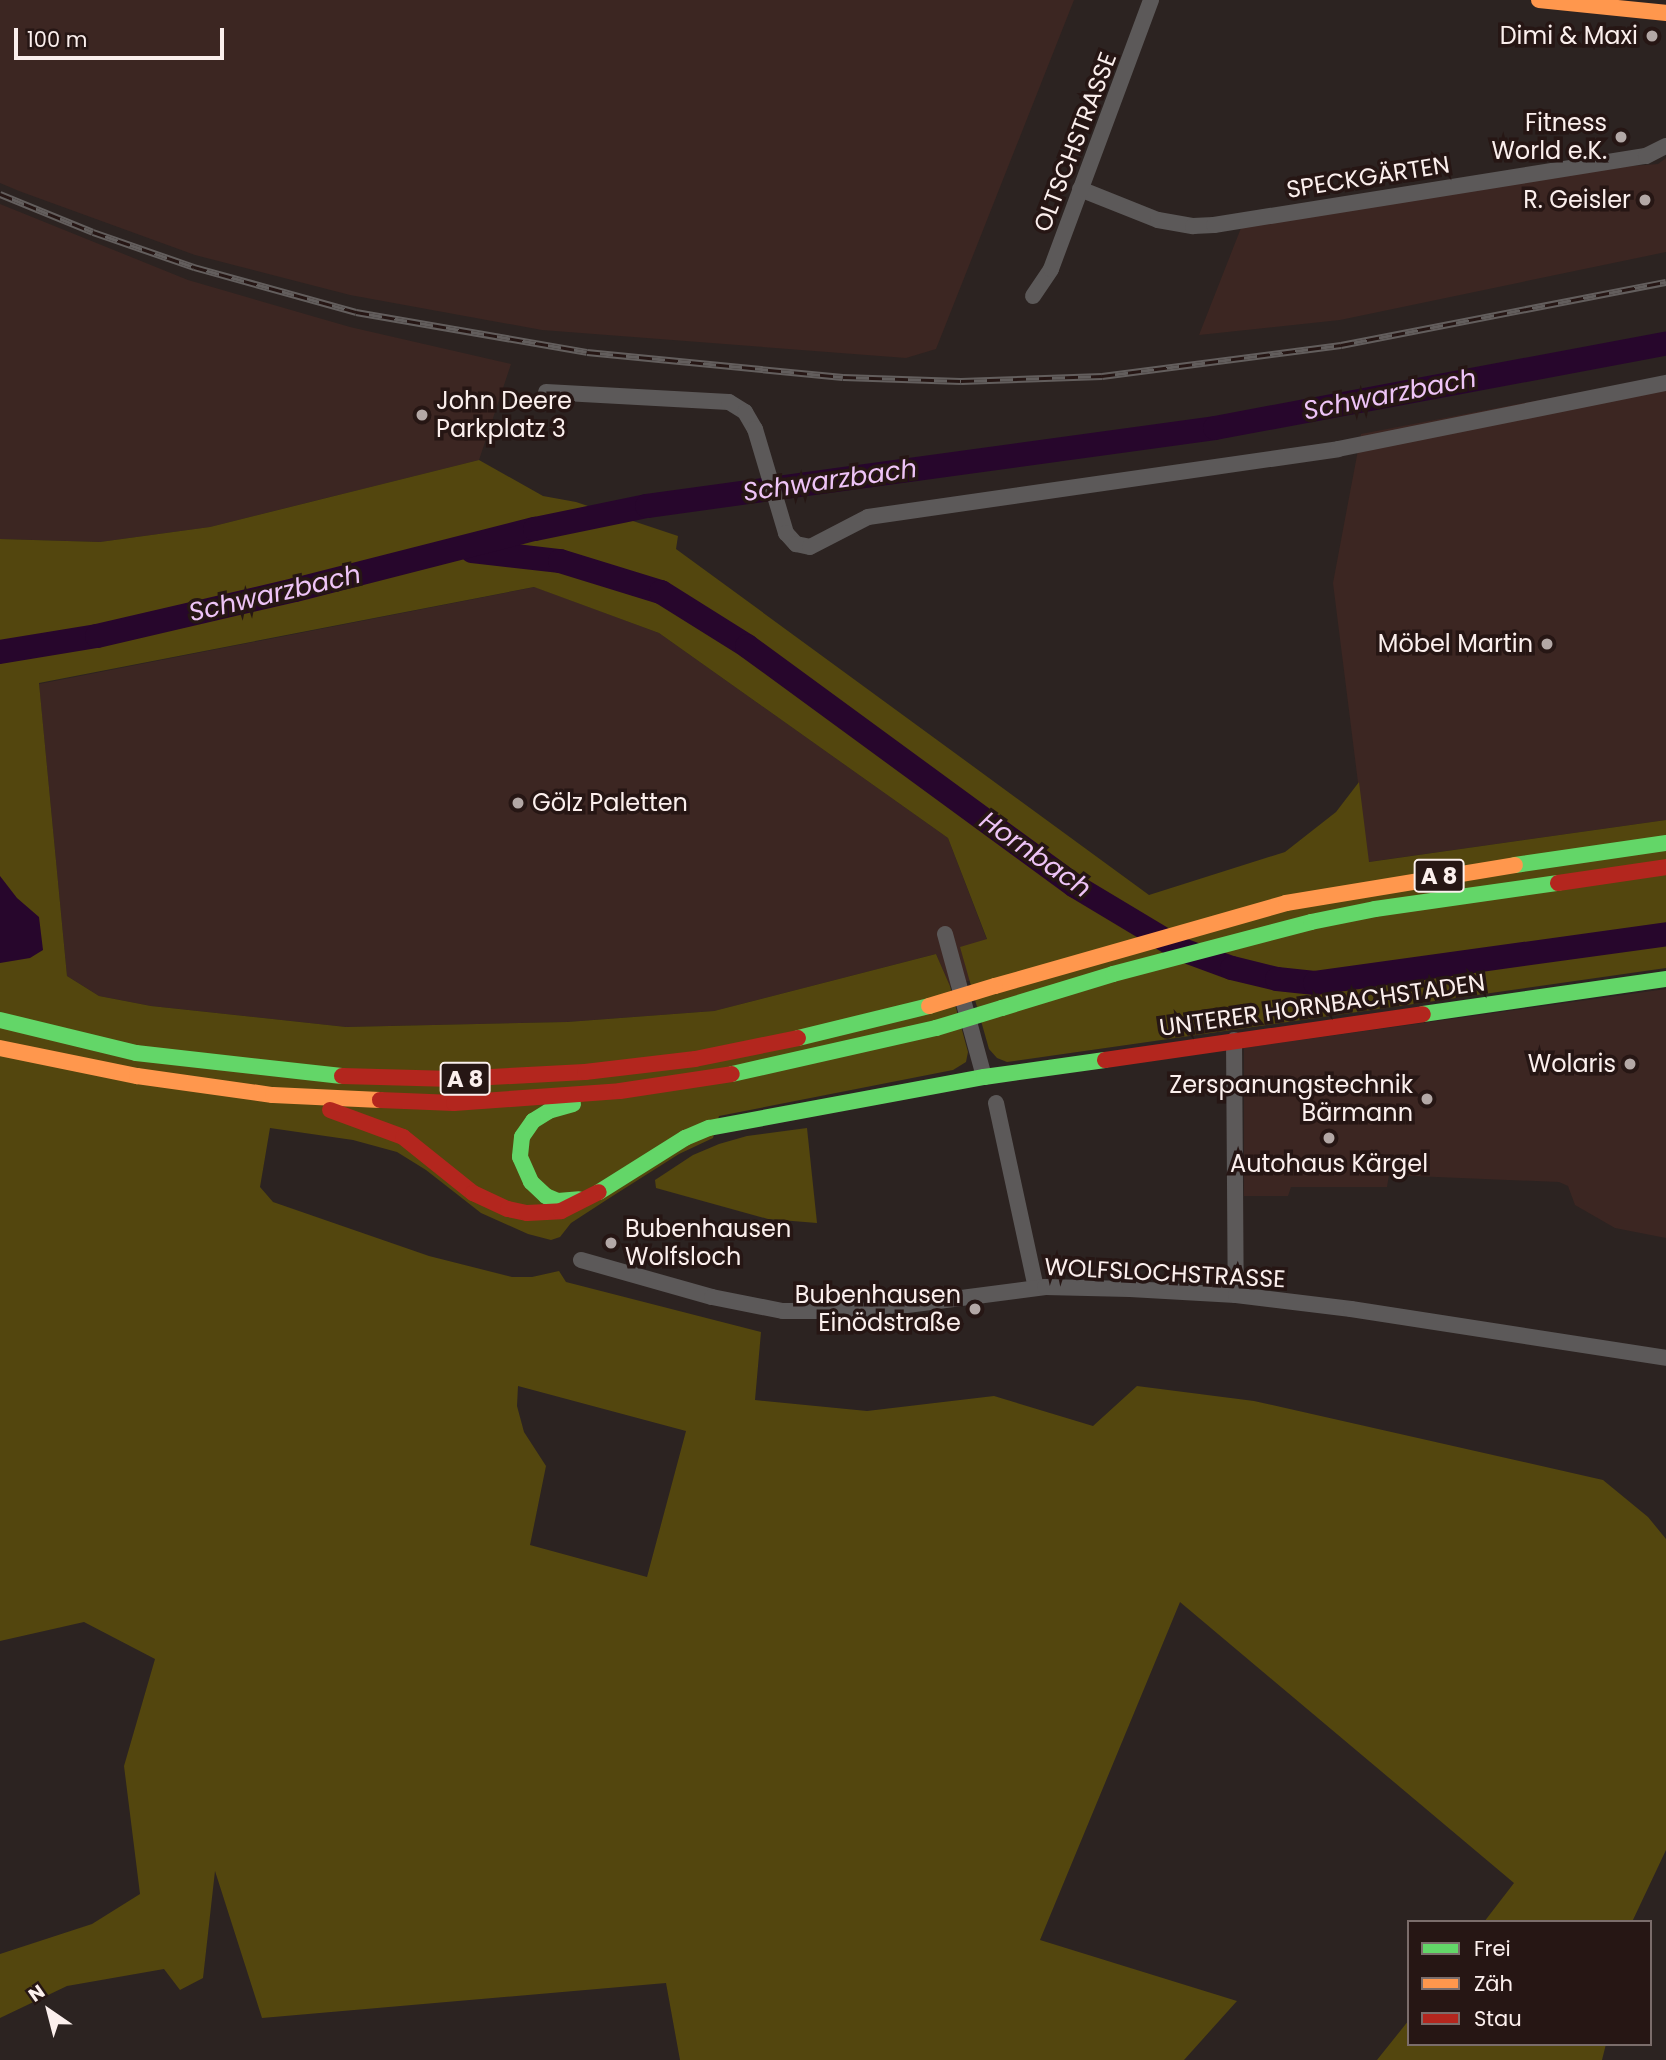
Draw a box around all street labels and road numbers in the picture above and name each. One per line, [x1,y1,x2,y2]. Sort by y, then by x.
street label: OLTSCHSTRASSE [1028,48,1122,236]
street label: SPECKGÄRTEN [1284,150,1452,204]
road number: A 8 [1413,856,1465,896]
street label: UNTERER HORNBACHSTADEN [1157,968,1487,1042]
road number: A 8 [439,1060,491,1098]
street label: WOLFSLOCHSTRASSE [1044,1252,1286,1294]

